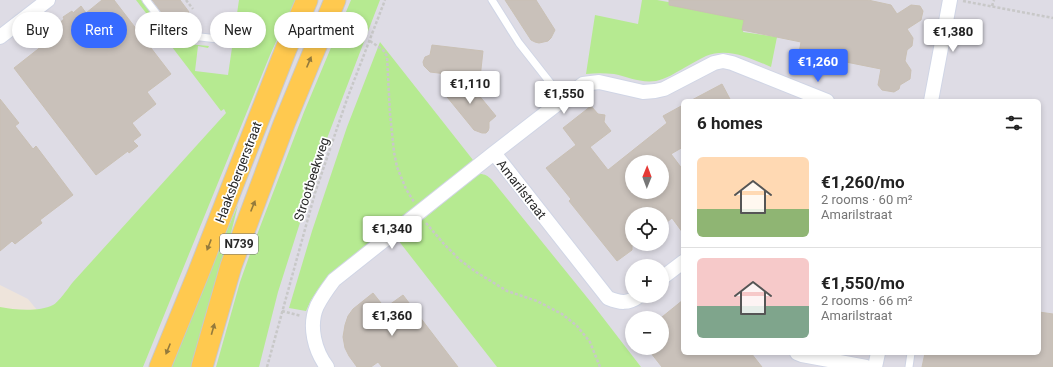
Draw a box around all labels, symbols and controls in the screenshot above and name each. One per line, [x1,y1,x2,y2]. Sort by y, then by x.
chip: Buy [12,12,63,48]
chip: Rent [71,12,127,48]
chip: Filters [135,12,202,48]
chip: New [210,12,266,48]
chip: Apartment [274,12,368,48]
pin: €1,380 [920,19,986,53]
text: €1,380 [933,24,973,39]
pin: €1,260 [785,49,851,83]
text: €1,260 [798,54,838,69]
one-way arrow [307,55,313,67]
pin: €1,110 [437,71,503,105]
text: €1,110 [450,76,490,91]
pin: €1,550 [531,81,597,115]
text: €1,550 [544,86,584,101]
icon: filters [1003,112,1025,134]
text: 6 homes [697,113,763,133]
street label: Haaksbergerstraat [212,119,265,225]
street label: Strootbeekweg [291,135,332,223]
north arrow [625,155,669,199]
map controls [625,155,669,355]
street label: Amarilstraat [494,157,549,222]
text: €1,260/mo [821,172,905,192]
icon: home [729,173,777,221]
text: 2 rooms · 60 m² [821,192,913,207]
one-way arrow [250,199,256,211]
button: locate [625,207,669,251]
text: Amarilstraat [821,207,892,222]
pin: €1,340 [359,216,425,250]
text: €1,340 [372,221,412,236]
road number: N739 [220,234,258,254]
one-way arrow [206,239,212,251]
button: + [625,259,669,303]
text: €1,550/mo [821,273,905,293]
icon: home [729,274,777,322]
text: 2 rooms · 66 m² [821,293,913,308]
pin: €1,360 [359,303,425,337]
text: €1,360 [372,308,412,323]
text: Amarilstraat [821,308,892,323]
button: − [625,311,669,355]
one-way arrow [210,323,216,335]
one-way arrow [164,343,170,355]

